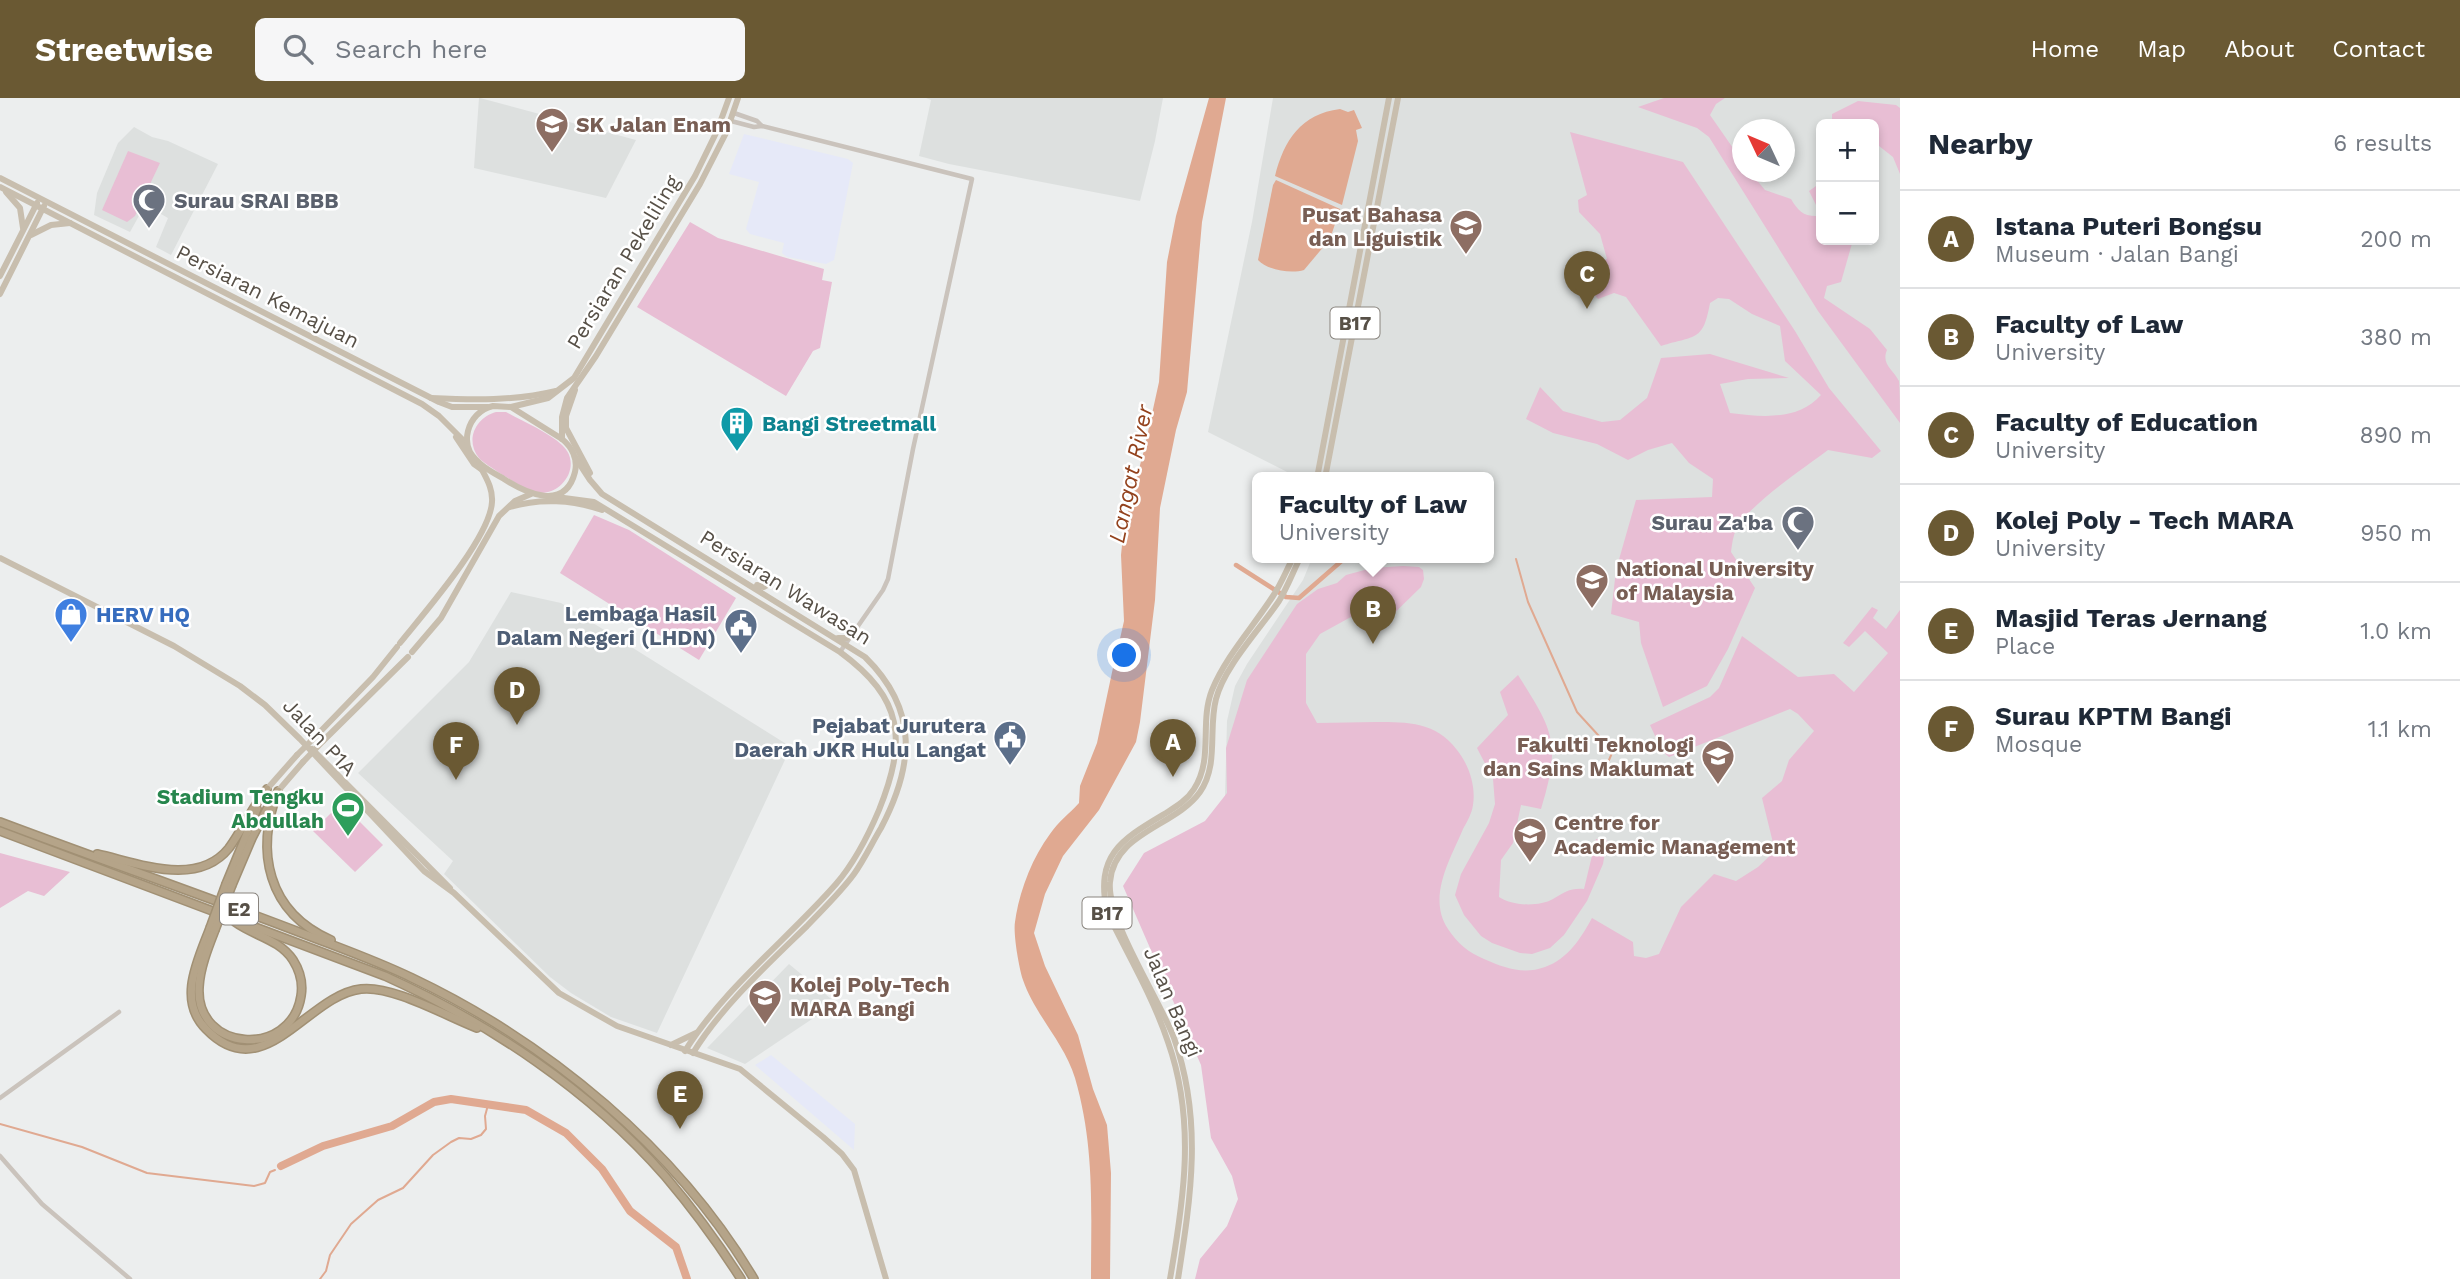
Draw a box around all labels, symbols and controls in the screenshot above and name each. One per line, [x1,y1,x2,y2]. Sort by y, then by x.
search box [255,18,745,81]
text: Streetwise [35,30,213,69]
icon: search [279,30,317,68]
text: Search here [335,34,487,64]
text: Home [2031,35,2099,63]
text: Map [2137,35,2186,63]
text: About [2224,35,2294,63]
text: Contact [2332,35,2425,63]
school or university icon: SK Jalan Enam [533,105,571,154]
place label: SK Jalan Enam [576,112,731,137]
north arrow [1732,119,1795,182]
map controls [1816,119,1879,245]
button: + [1816,119,1879,182]
text: Nearby [1928,126,2033,161]
text: 6 results [2333,130,2432,157]
street label: Persiaran Pekeliling [561,170,685,353]
mosque icon: Surau SRAI BBB [130,181,168,230]
button: − [1816,182,1879,245]
place label: Surau SRAI BBB [174,188,339,213]
place label: Pusat Bahasa dan Liguistik [1302,202,1443,251]
school or university icon: Pusat Bahasa dan Liguistik [1447,207,1485,256]
text: Istana Puteri Bongsu [1995,211,2262,241]
text: A [1943,226,1959,253]
text: 200 m [2360,226,2432,253]
street label: Persiaran Kemajuan [172,239,364,353]
text: Museum · Jalan Bangi [1995,241,2239,268]
pin: C [1564,251,1610,309]
road number: B17 [1330,308,1380,339]
text: Faculty of Law [1995,309,2183,339]
text: B [1943,324,1959,351]
text: 380 m [2360,324,2432,351]
text: University [1995,339,2105,366]
water label: Langat River [1103,401,1159,546]
building icon: Bangi Streetmall [718,404,756,453]
text: Faculty of Education [1995,407,2258,437]
place label: Bangi Streetmall [762,411,936,436]
text: C [1943,422,1959,449]
text: 890 m [2360,422,2432,449]
text: University [1995,437,2105,464]
popup [1252,472,1494,563]
text: Faculty of Law [1279,489,1467,519]
mosque icon: Surau Za'ba [1779,503,1817,552]
text: Kolej Poly - Tech MARA [1995,505,2294,535]
place label: Surau Za'ba [1652,510,1774,535]
text: University [1279,519,1389,546]
text: D [1943,520,1959,547]
text: 950 m [2360,520,2432,547]
street label: Persiaran Wawasan [696,524,876,650]
text: University [1995,535,2105,562]
place label: National University of Malaysia [1616,556,1814,605]
school or university icon: National University of Malaysia [1573,561,1611,610]
pin: B [1350,586,1396,644]
shop icon: HERV HQ [52,595,90,644]
place label: Lembaga Hasil Dalam Negeri (LHDN) [496,601,716,650]
place label: HERV HQ [96,602,190,627]
text: Masjid Teras Jernang [1995,603,2267,633]
public building icon: Lembaga Hasil Dalam Negeri (LHDN) [722,606,760,655]
text: E [1944,618,1958,645]
text: 1.0 km [2360,618,2432,645]
text: Place [1995,633,2055,660]
your location [1107,638,1141,672]
pin: D [494,667,540,725]
street label: Jalan P1A [278,693,362,781]
text: Surau KPTM Bangi [1995,701,2232,731]
place label: Pejabat Jurutera Daerah JKR Hulu Langat [734,713,987,762]
text: F [1944,716,1958,743]
text: 1.1 km [2368,716,2432,743]
public building icon: Pejabat Jurutera Daerah JKR Hulu Langat [991,718,1029,767]
pin: A [1150,719,1196,777]
pin: F [433,722,479,780]
text: Mosque [1995,731,2082,758]
place label: Fakulti Teknologi dan Sains Maklumat [1483,732,1694,781]
school or university icon: Fakulti Teknologi dan Sains Maklumat [1699,737,1737,786]
place label: Stadium Tengku Abdullah [157,784,324,833]
sports icon: Stadium Tengku Abdullah [329,789,367,838]
place label: Centre for Academic Management [1554,810,1796,859]
school or university icon: Centre for Academic Management [1511,815,1549,864]
road number: E2 [220,894,258,924]
road number: B17 [1082,898,1132,928]
street label: Jalan Bangi [1139,943,1207,1061]
place label: Kolej Poly-Tech MARA Bangi [790,972,950,1021]
school or university icon: Kolej Poly-Tech MARA Bangi [746,977,784,1026]
pin: E [657,1071,703,1129]

